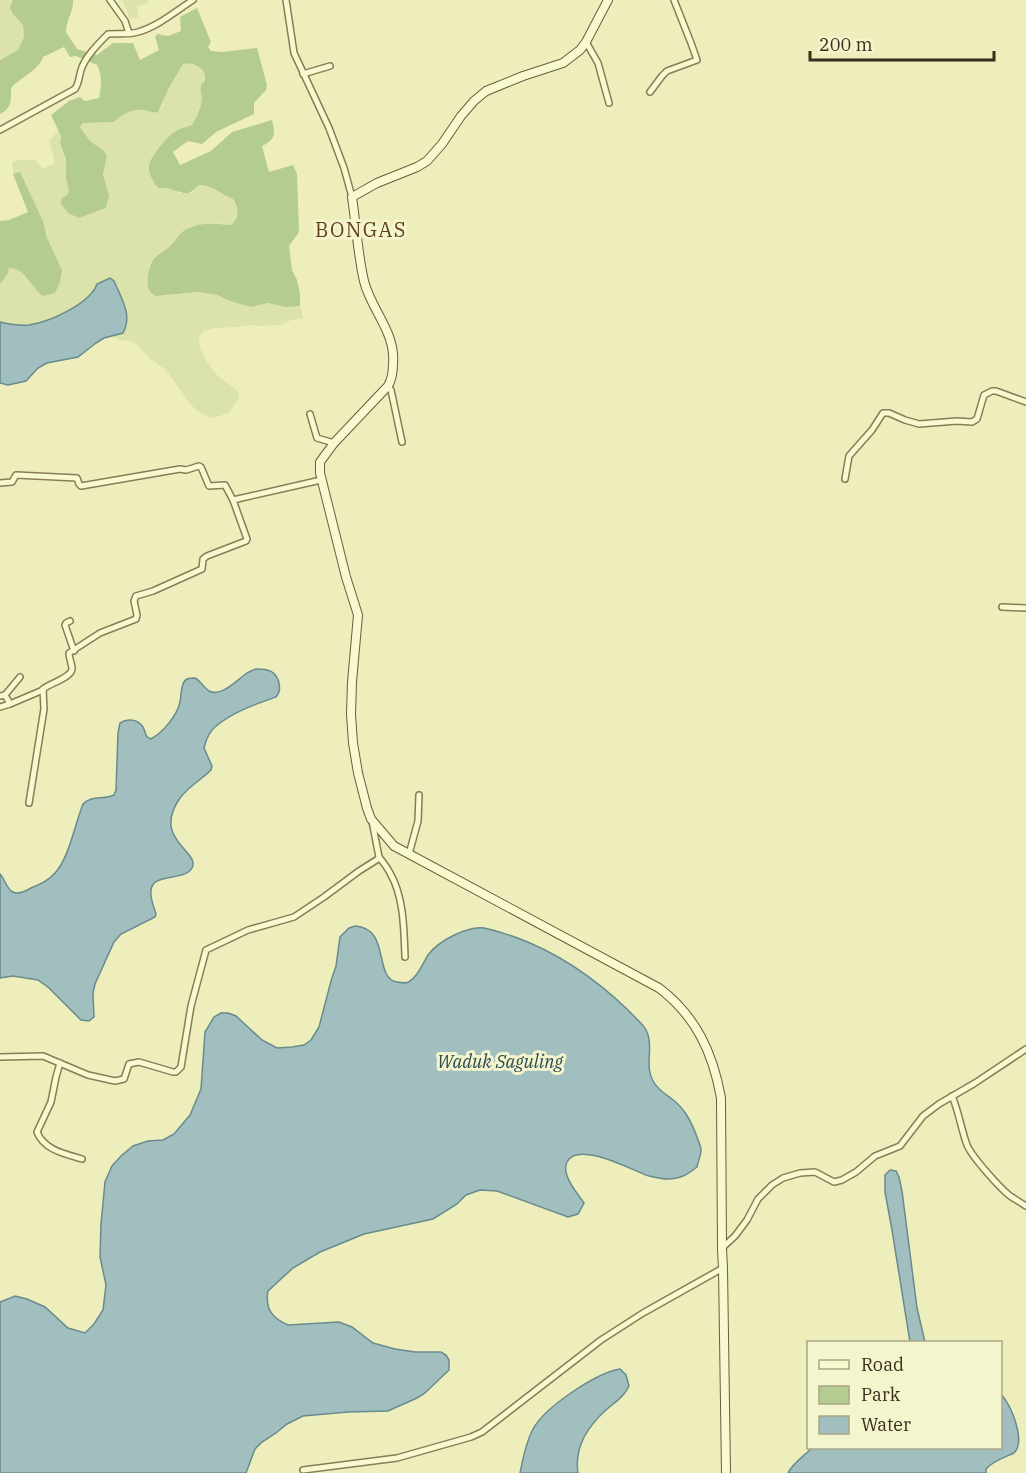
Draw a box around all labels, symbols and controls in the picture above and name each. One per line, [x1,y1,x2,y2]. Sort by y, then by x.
scale bar [810,24,994,62]
text: 200 m [819,33,873,56]
district label: BONGAS [315,216,407,243]
water label: Waduk Saguling [437,1050,563,1073]
legend [807,1341,1002,1449]
text: Road [861,1353,904,1376]
text: Park [861,1383,901,1406]
text: Water [861,1413,911,1436]

